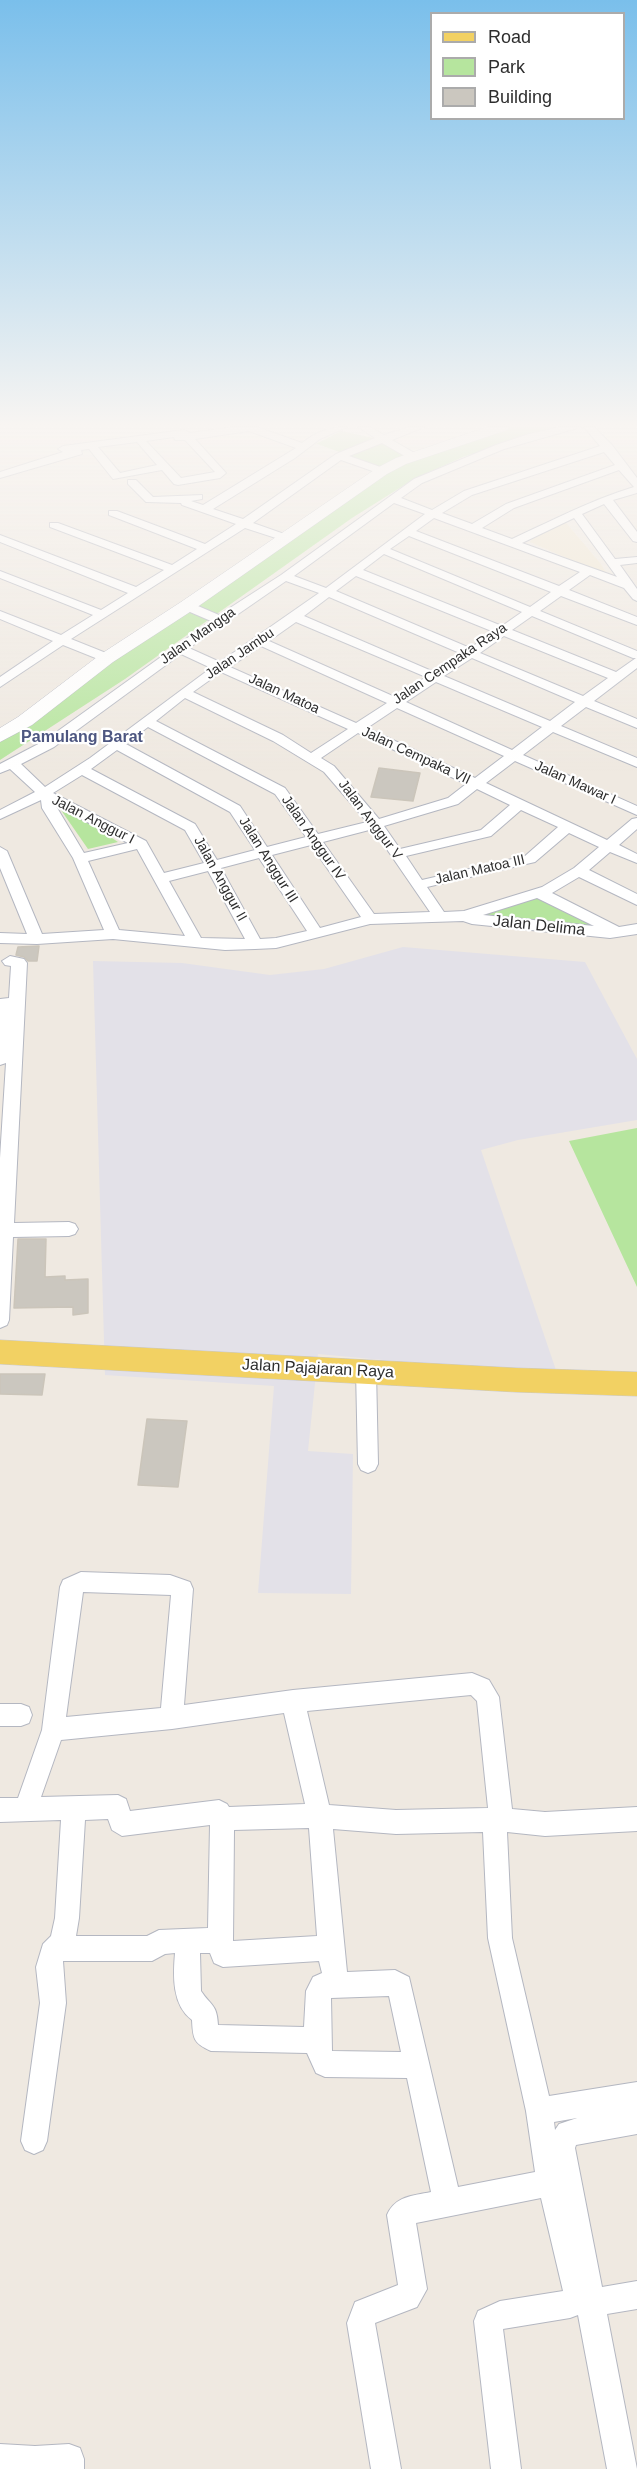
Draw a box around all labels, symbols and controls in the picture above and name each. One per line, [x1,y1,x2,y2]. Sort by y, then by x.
legend [430,12,625,120]
text: Road [488,27,531,47]
text: Park [488,57,525,77]
text: Building [488,87,552,107]
street label: Jalan Mangga [157,604,239,668]
street label: Jalan Cempaka Raya [390,620,510,708]
street label: Jalan Jambu [202,625,278,683]
street label: Jalan Matoa [246,670,322,718]
street label: Jalan Cempaka VII [359,723,473,789]
district label: Pamulang Barat [21,728,143,748]
street label: Jalan Mawar I [532,758,618,808]
street label: Jalan Anggur V [334,777,406,863]
street label: Jalan Anggur I [49,792,137,848]
street label: Jalan Anggur IV [278,792,348,884]
street label: Jalan Anggur III [235,814,301,906]
street label: Jalan Anggur II [190,834,250,924]
street label: Jalan Matoa III [433,851,527,889]
street label: Jalan Delima [492,912,586,940]
street label: Jalan Pajajaran Raya [242,1355,394,1383]

